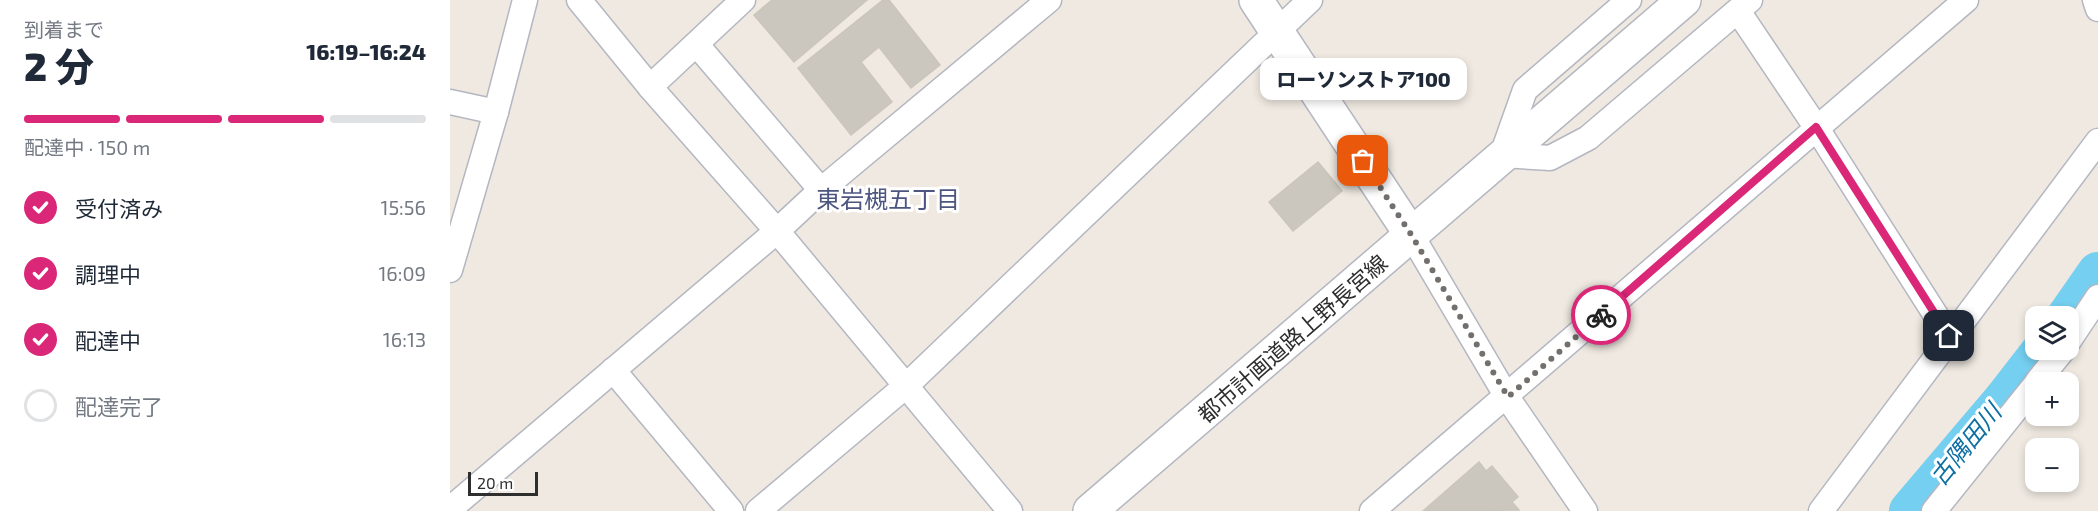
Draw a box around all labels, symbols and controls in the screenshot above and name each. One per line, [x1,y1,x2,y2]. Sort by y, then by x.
text: 到着まで [24,17,104,41]
text: 16:19–16:24 [306,38,426,64]
text: 2 分 [24,42,94,89]
callout: ローソンストア100 [1260,59,1466,101]
text: ローソンストア100 [1276,67,1451,91]
text: 配達中 · 150 m [24,135,150,159]
pin [1337,135,1388,186]
icon: bag [1346,144,1379,177]
district label: 東岩槻五丁目 [816,184,960,213]
icon: check [24,191,57,224]
text: 受付済み [75,195,163,221]
text: 15:56 [380,195,426,219]
street label: 都市計画道路上野長宮線 [1192,249,1392,427]
icon: check [24,257,57,290]
text: 調理中 [75,261,141,287]
text: 16:09 [378,261,426,285]
courier [1571,285,1631,345]
icon: bike [1585,299,1618,332]
map controls [2025,306,2079,492]
button: layers [2025,306,2079,360]
pin [1923,310,1974,361]
icon: home [1932,319,1965,352]
icon: check [24,323,57,356]
text: 配達中 [75,327,141,353]
text: 16:13 [383,327,426,351]
button: + [2025,372,2079,426]
text: 配達完了 [75,393,163,419]
water label: 古隅田川 [1924,395,2008,490]
button: − [2025,438,2079,492]
scale bar [468,469,538,496]
text: 20 m [477,473,513,492]

